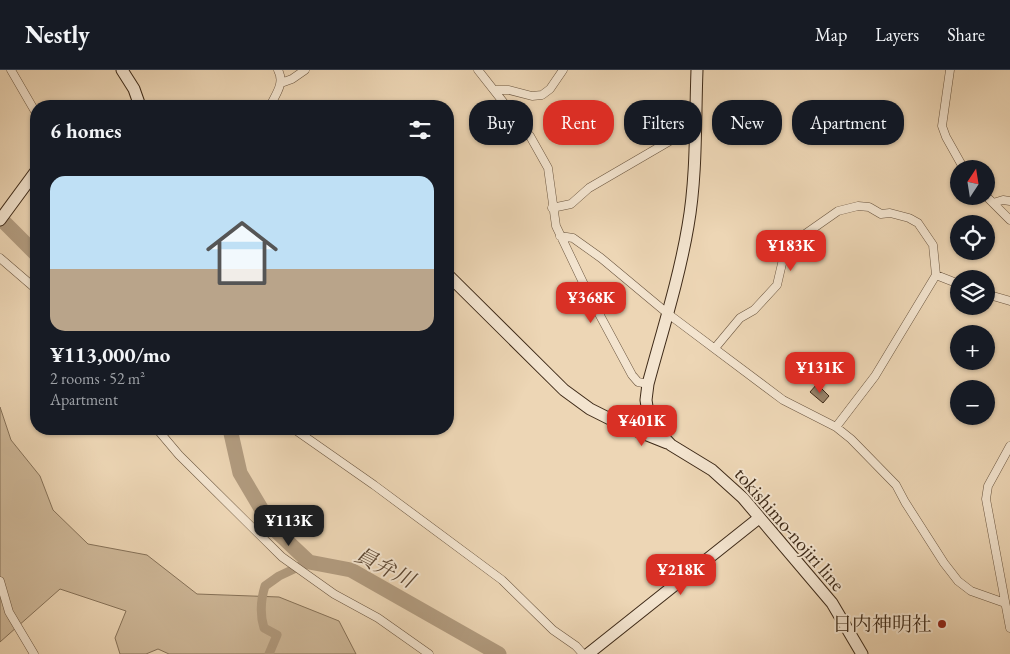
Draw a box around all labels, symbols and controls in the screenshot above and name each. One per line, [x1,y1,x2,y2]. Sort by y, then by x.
text: Nestly [25,19,90,50]
text: Map [815,23,847,46]
text: Layers [875,23,919,46]
text: Share [947,23,985,46]
chip: Buy [469,100,533,145]
chip: Rent [543,100,614,145]
chip: Filters [624,100,702,145]
chip: New [712,100,782,145]
chip: Apartment [792,100,904,145]
icon: filters [406,116,434,144]
text: 6 homes [50,117,122,144]
north arrow [950,160,995,205]
map controls [950,160,995,425]
icon: home [197,208,287,298]
button: locate [950,215,995,260]
pin: ¥183K [756,230,826,272]
text: ¥183K [767,235,815,256]
button: layers [950,270,995,315]
pin: ¥368K [556,282,626,324]
text: ¥368K [567,287,615,308]
button: + [950,325,995,370]
text: ¥113,000/mo [50,341,170,368]
pin: ¥131K [785,352,855,394]
text: ¥131K [796,357,844,378]
text: 2 rooms · 52 m² [50,368,145,389]
button: − [950,380,995,425]
text: Apartment [50,389,118,410]
pin: ¥401K [607,404,677,447]
text: ¥401K [618,410,666,431]
street label: tokishimo-nojiri line [729,461,851,597]
pin: ¥113K [254,504,324,547]
text: ¥113K [265,510,313,531]
water label: 員弁川 [351,541,421,594]
pin: ¥218K [646,554,716,596]
text: ¥218K [657,559,705,580]
place label: 日内神明社 [832,611,932,637]
marker: 日内神明社 [936,618,948,630]

